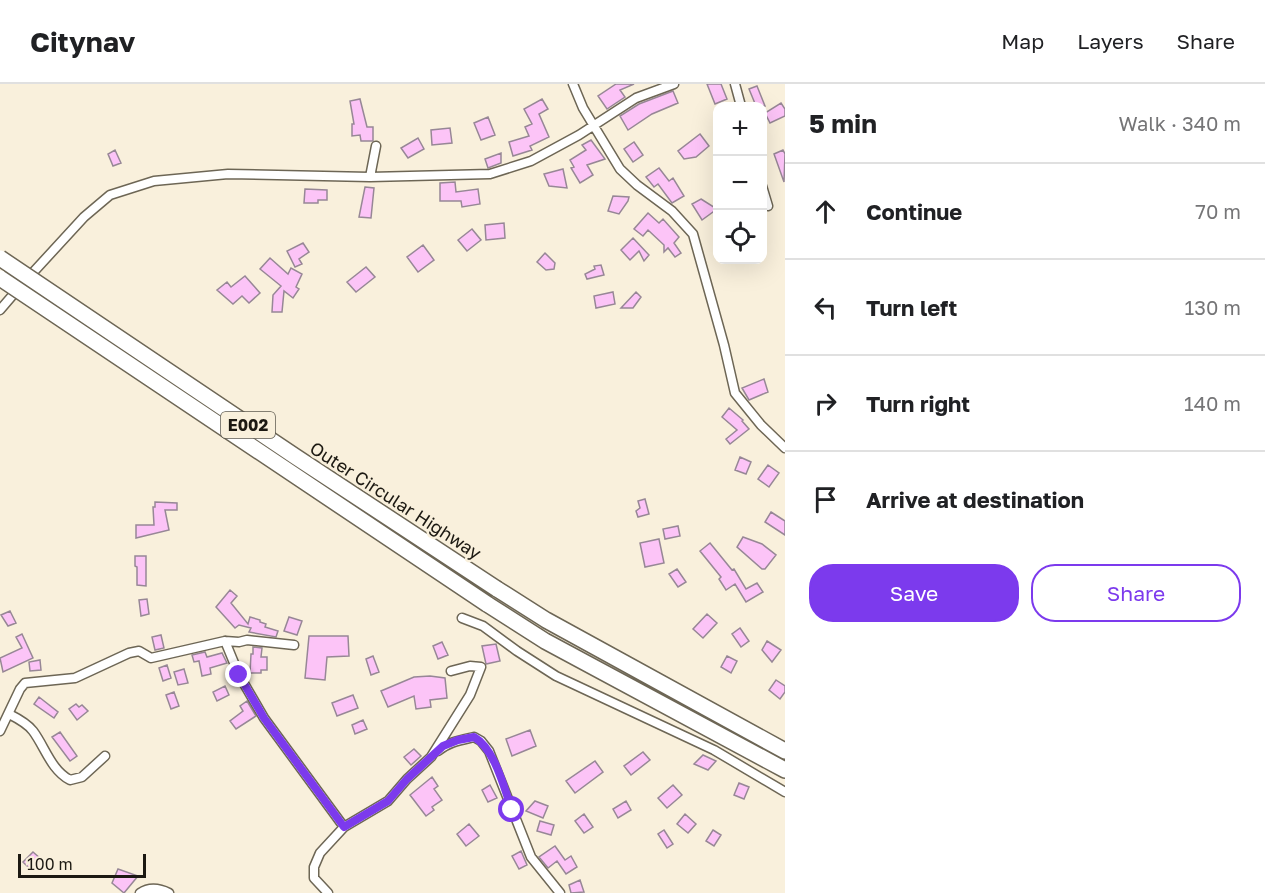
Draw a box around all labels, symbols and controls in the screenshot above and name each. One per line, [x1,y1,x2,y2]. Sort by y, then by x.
text: Citynav [30,25,135,58]
text: Map [1001,28,1044,54]
text: Layers [1077,28,1144,54]
text: Share [1177,28,1235,54]
map controls [713,102,767,264]
button: + [713,102,767,156]
text: 5 min [809,108,877,139]
text: Walk · 340 m [1119,111,1241,135]
button: − [713,156,767,210]
icon: ahead [809,195,842,228]
text: Continue [866,198,962,225]
text: 70 m [1195,199,1241,223]
button: locate [713,210,767,264]
icon: left [809,291,842,324]
text: Turn left [866,294,957,321]
text: 130 m [1185,295,1241,319]
icon: right [809,387,842,420]
text: Turn right [866,390,970,417]
text: 140 m [1184,391,1241,415]
road number: E002 [221,412,275,438]
street label: Outer Circular Highway [306,436,486,564]
icon: arrive [809,483,842,516]
text: Arrive at destination [866,486,1084,513]
button: Save [809,564,1019,622]
button: Share [1031,564,1241,622]
route end [225,661,251,687]
route start [498,796,524,822]
scale bar [18,851,146,878]
text: 100 m [27,854,73,874]

